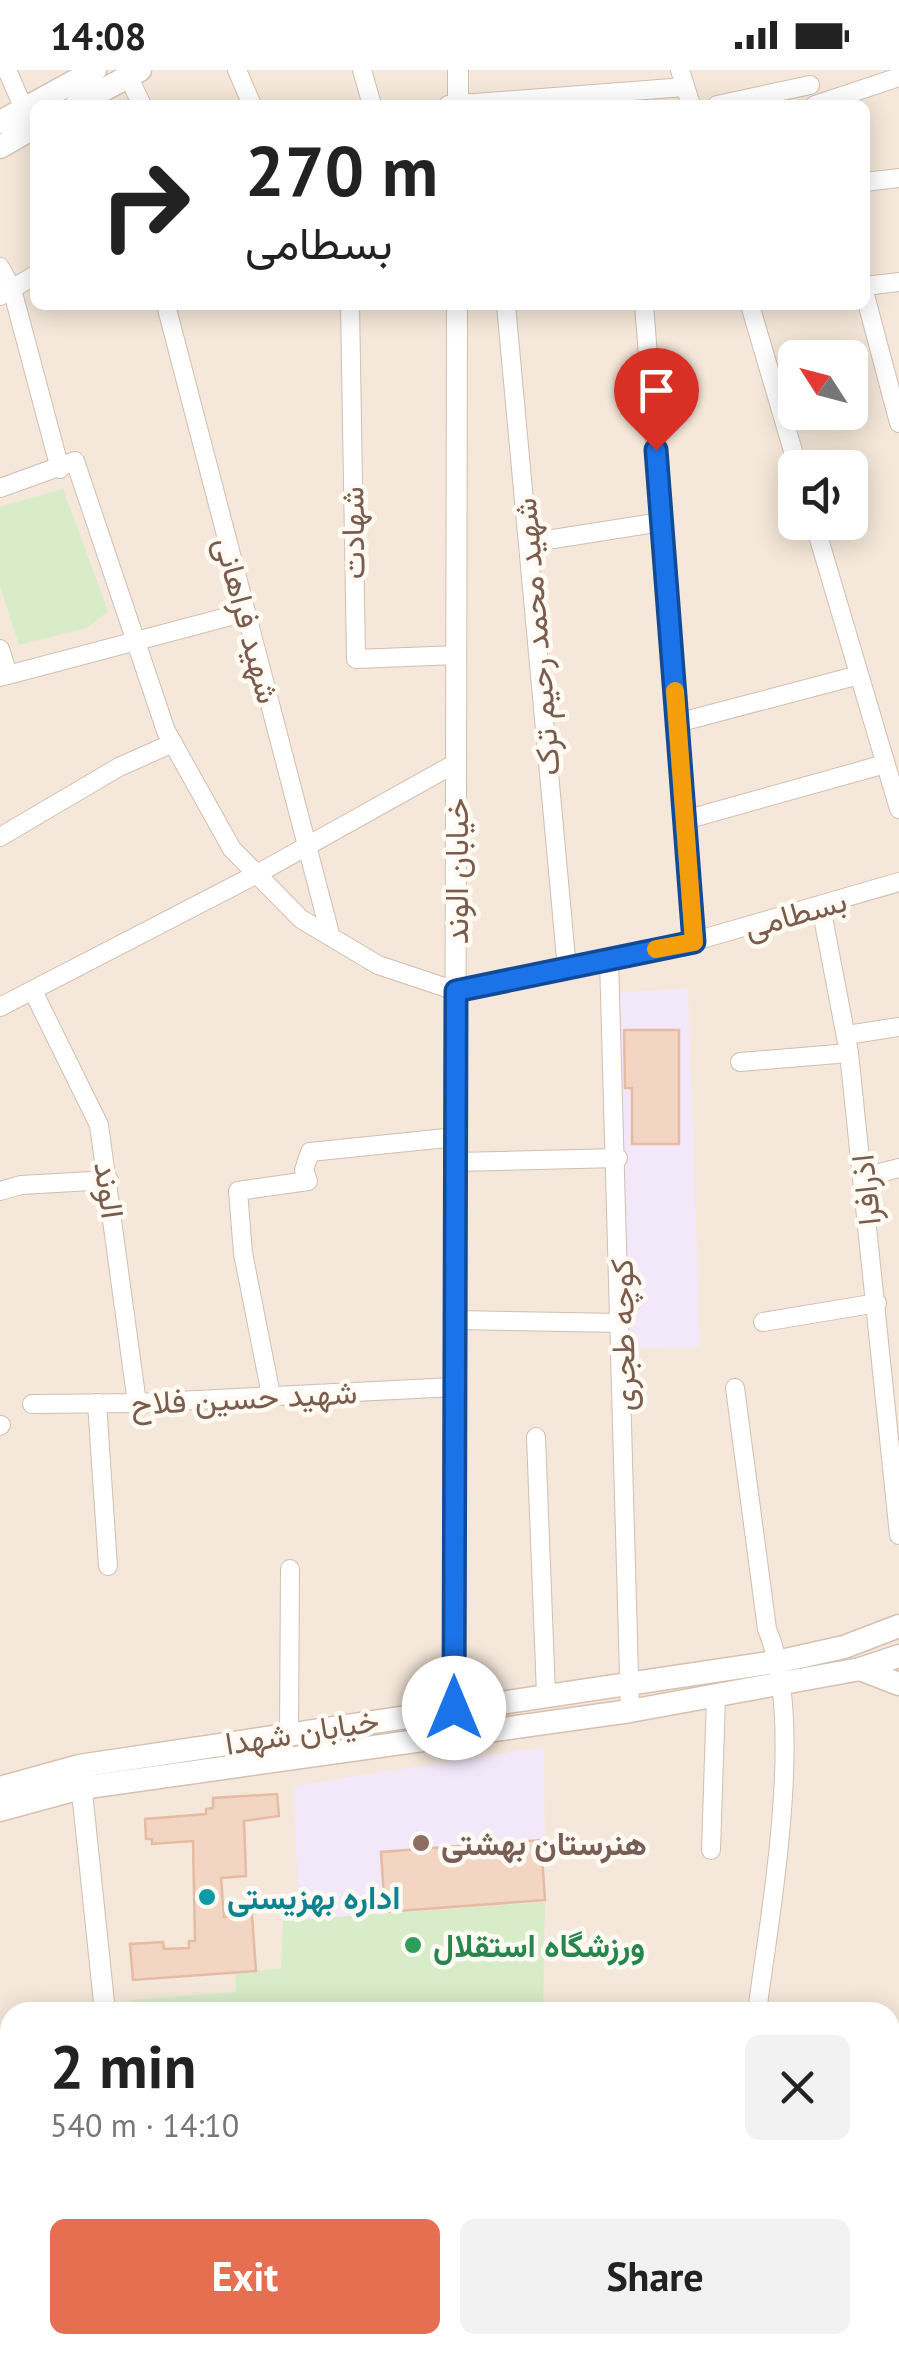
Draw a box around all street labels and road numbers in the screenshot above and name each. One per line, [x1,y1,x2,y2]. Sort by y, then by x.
street label: شهادت [330,486,374,580]
street label: شهید محمد رحیم ترک [503,496,570,778]
street label: شهید فراهانی [206,532,290,708]
street label: خیابان الوند [435,798,477,944]
street label: بسطامی [739,878,851,948]
street label: اذرافرا [840,1152,890,1228]
street label: الوند [85,1159,135,1221]
street label: کوچه طجری [600,1258,646,1412]
street label: شهید حسین فلاح [130,1370,358,1426]
street label: خیابان شهدا [222,1698,382,1764]

